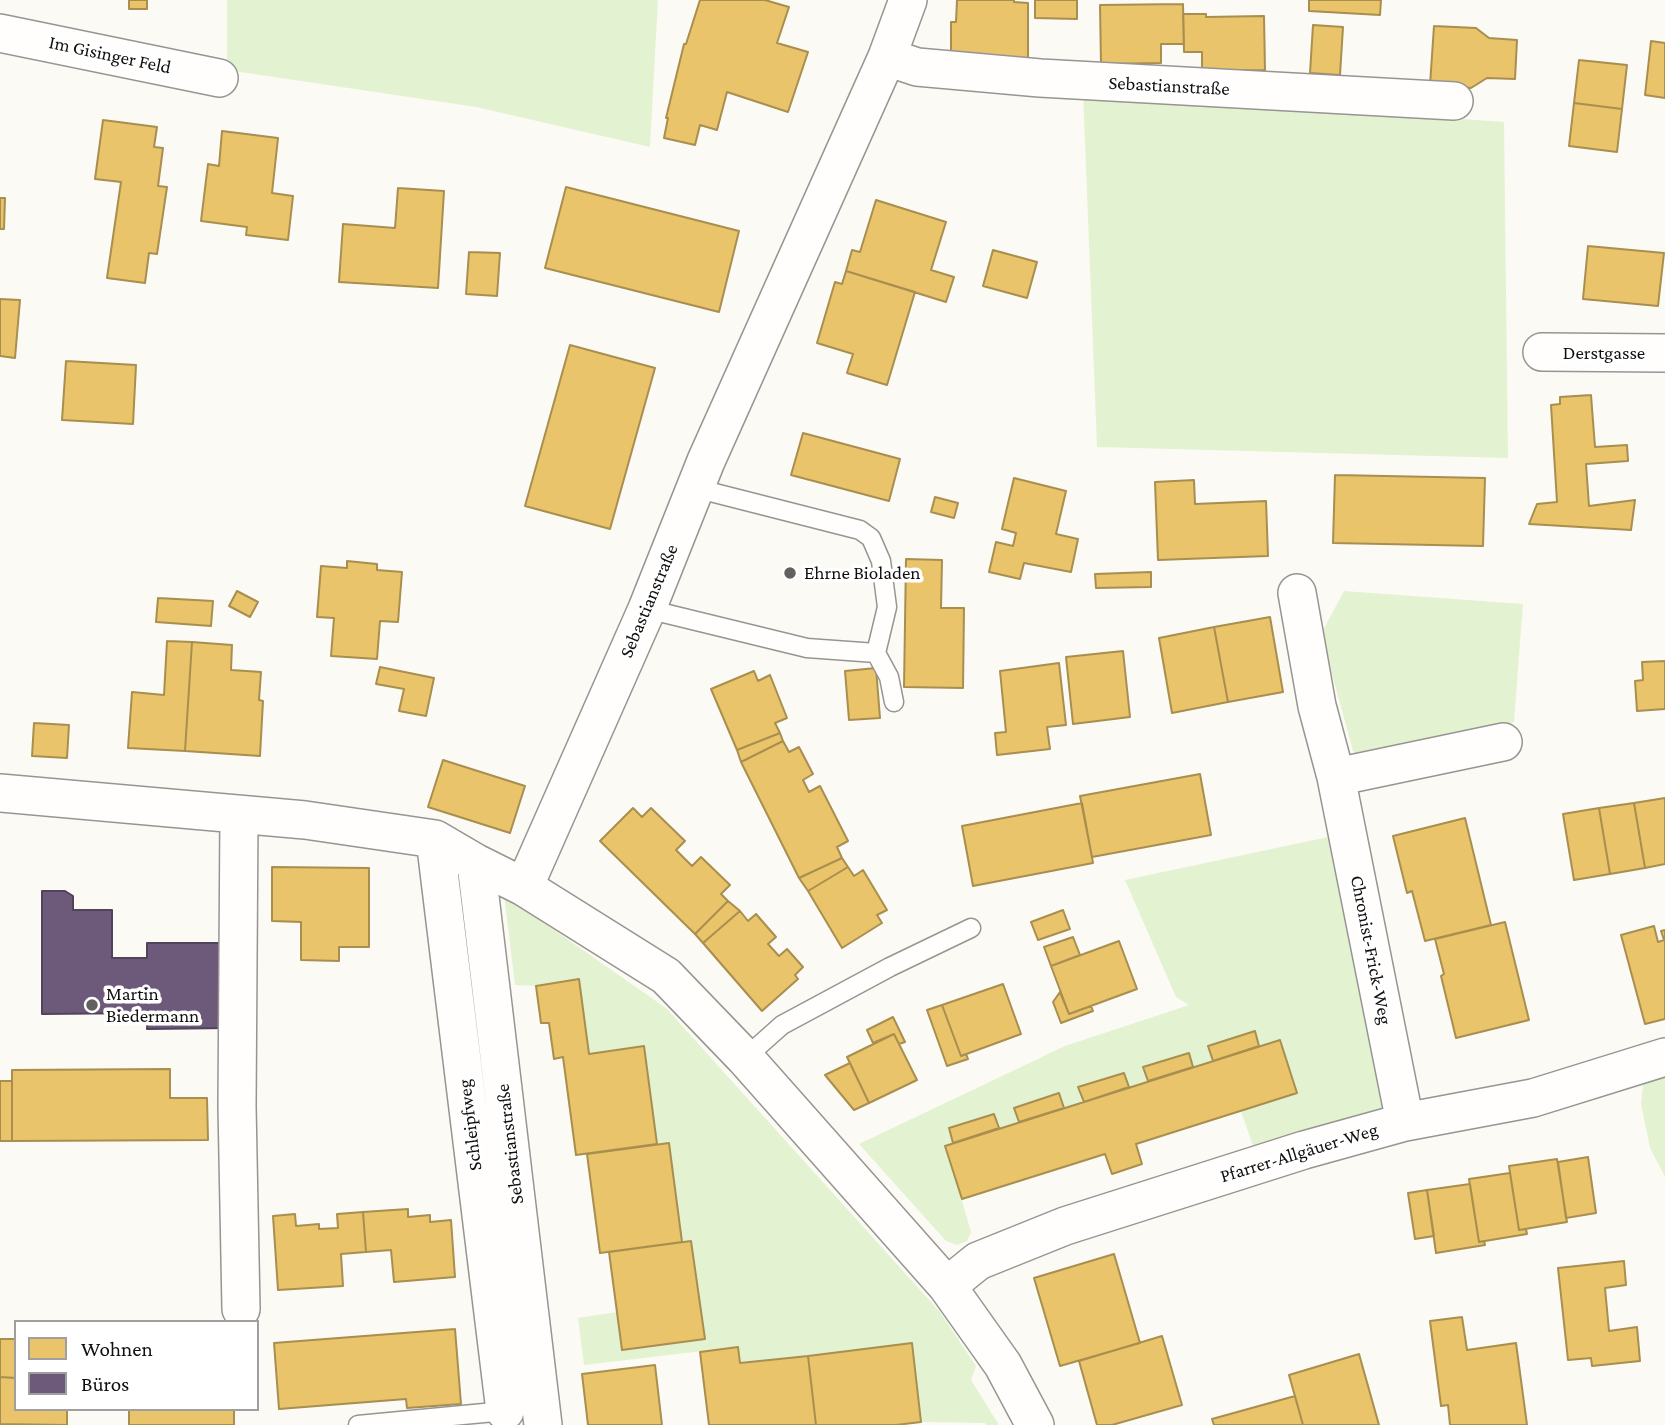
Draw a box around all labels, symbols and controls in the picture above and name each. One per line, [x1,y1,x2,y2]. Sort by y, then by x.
street label: Im Gisinger Feld [47,31,173,79]
street label: Sebastianstraße [1108,71,1230,101]
street label: Derstgasse [1563,342,1645,364]
street label: Sebastianstraße [615,541,683,661]
place label: Ehrne Bioladen [804,562,921,584]
marker: Ehrne Bioladen [782,565,798,581]
street label: Chronist-Frick-Weg [1345,874,1397,1026]
place label: Martin Biedermann [106,983,199,1027]
marker: Martin Biedermann [84,997,100,1013]
street label: Schleipfweg [453,1078,487,1172]
street label: Sebastianstraße [491,1082,529,1206]
street label: Pfarrer-Allgäuer-Weg [1217,1118,1381,1188]
legend [14,1320,259,1411]
text: Wohnen [81,1337,153,1361]
text: Büros [81,1372,129,1396]

